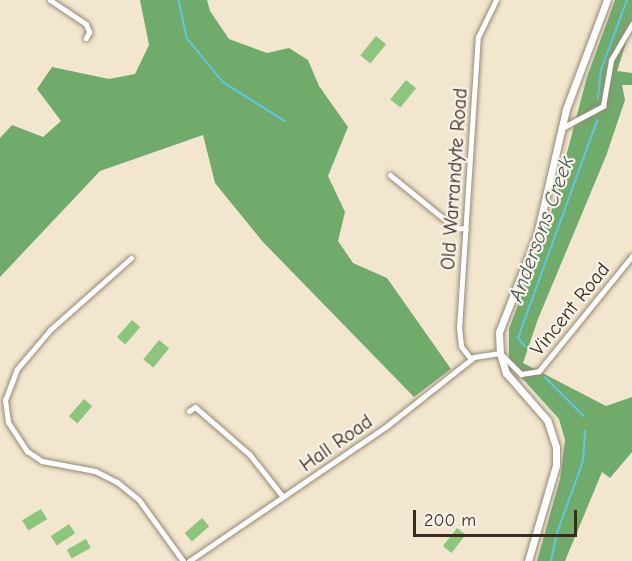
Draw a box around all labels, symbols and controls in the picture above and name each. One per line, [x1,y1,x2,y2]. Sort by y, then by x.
street label: Old Warrandyte Road [436,87,472,271]
water label: Andersons Creek [503,153,579,305]
street label: Vincent Road [525,258,615,360]
street label: Hall Road [295,409,377,477]
scale bar [416,498,580,536]
text: 200 m [424,510,476,531]

